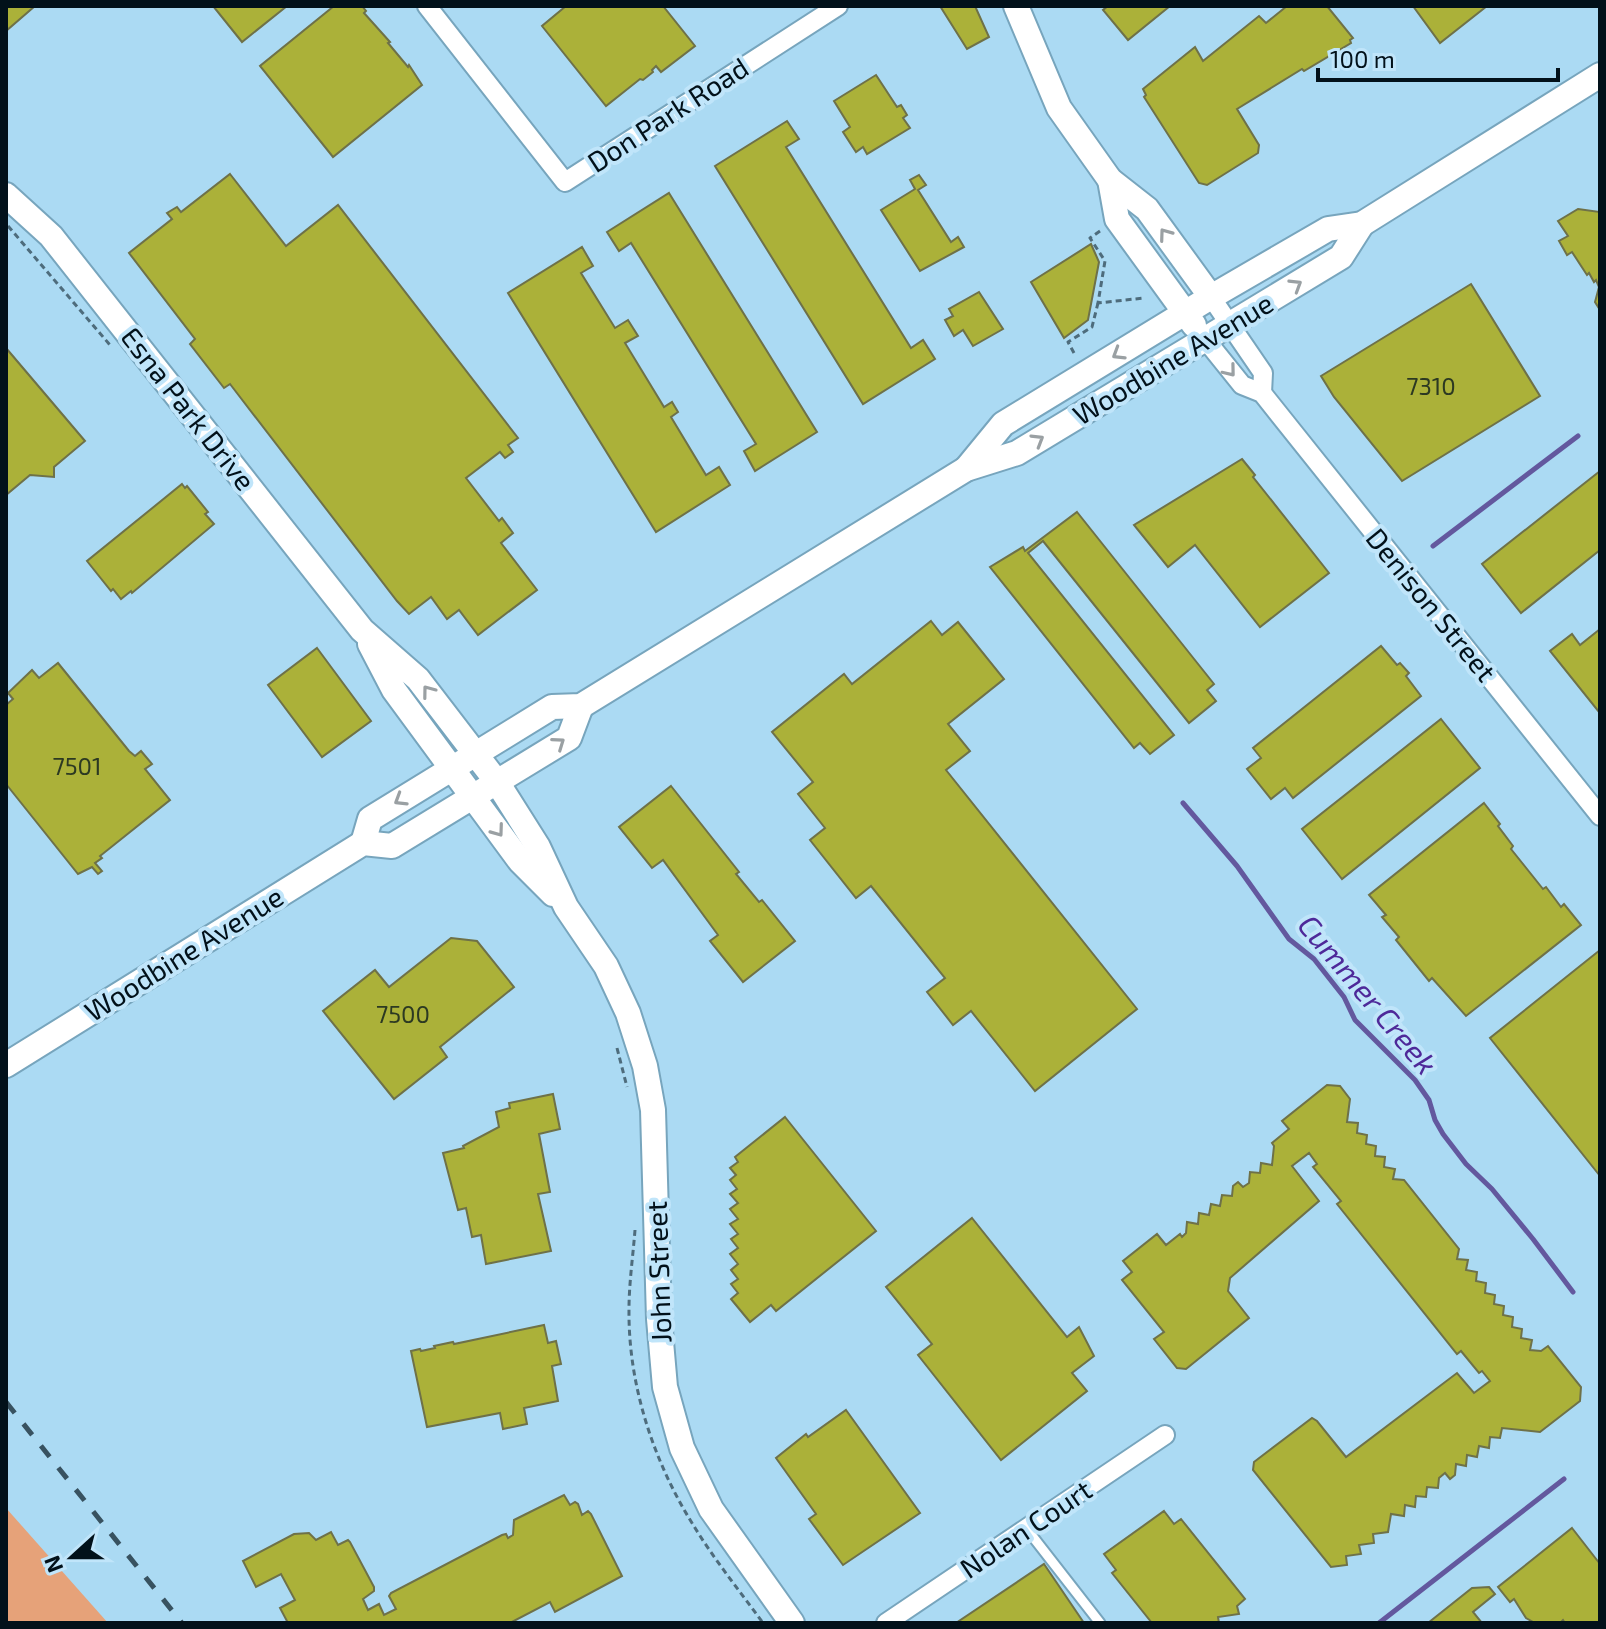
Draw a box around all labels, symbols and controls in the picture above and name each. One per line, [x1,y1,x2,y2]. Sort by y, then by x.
scale bar [1318,32,1558,82]
text: 100 m [1330,44,1395,73]
street label: Don Park Road [581,50,754,179]
one-way arrow [1160,228,1175,242]
one-way arrow [1287,280,1302,295]
street label: Woodbine Avenue [1066,285,1279,431]
street label: Esna Park Drive [115,320,263,497]
one-way arrow [1112,344,1127,360]
one-way arrow [1220,361,1235,376]
house number: 7310 [1406,371,1456,400]
one-way arrow [1029,435,1044,450]
street label: Denison Street [1360,521,1504,688]
one-way arrow [423,685,437,700]
one-way arrow [550,738,565,753]
house number: 7501 [52,751,102,780]
one-way arrow [394,790,409,805]
one-way arrow [488,822,503,836]
street label: Woodbine Avenue [78,878,289,1028]
water label: Cummer Creek [1291,907,1446,1081]
house number: 7500 [376,999,430,1028]
street label: John Street [639,1200,677,1344]
street label: Nolan Court [953,1472,1098,1585]
north arrow [32,1517,112,1597]
text: N [37,1552,67,1577]

